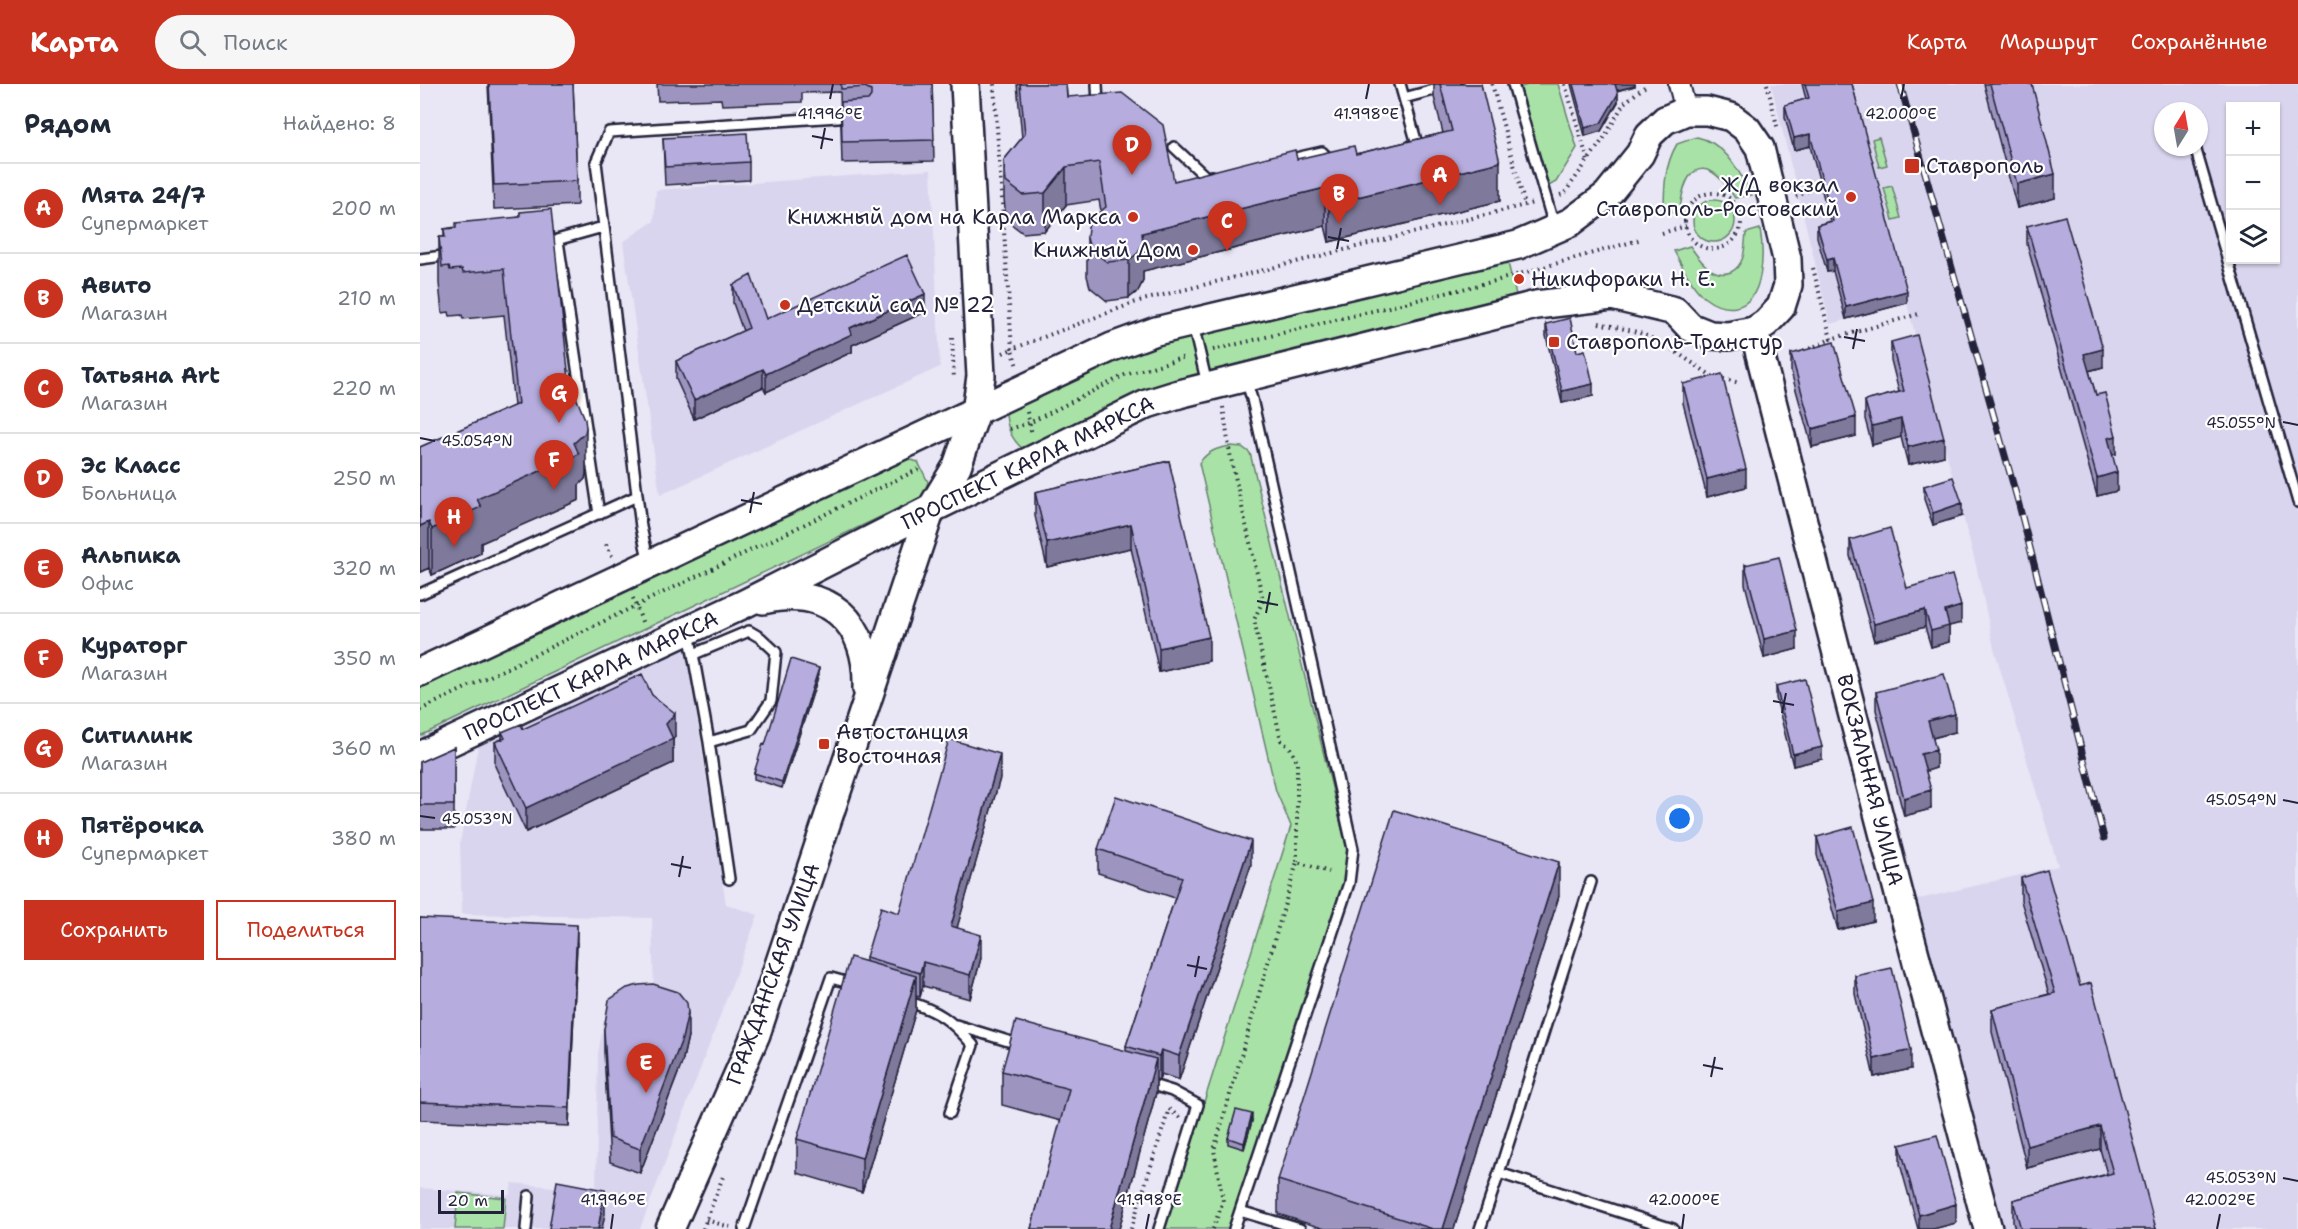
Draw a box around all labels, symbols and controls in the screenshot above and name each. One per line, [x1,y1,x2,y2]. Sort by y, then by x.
search box [155,15,575,69]
text: Карта [30,23,119,61]
icon: search [176,26,209,59]
text: Поиск [224,28,288,57]
text: Карта [1907,28,1967,56]
text: Маршрут [2000,28,2098,56]
text: Сохранённые [2131,28,2268,56]
north arrow [2154,102,2208,156]
map controls [2226,102,2280,264]
button: + [2226,102,2280,156]
text: 41.996°E [797,104,863,124]
text: 41.998°E [1333,104,1399,124]
text: 42.000°E [1865,104,1937,124]
text: Рядом [24,106,111,141]
text: Найдено: 8 [283,110,396,136]
pin: D [1112,126,1152,175]
place label: Ставрополь [1926,152,2044,180]
pin: A [1420,156,1460,205]
button: − [2226,156,2280,210]
marker: Ставрополь [1903,157,1921,175]
place label: Ж/Д вокзал Ставрополь-Ростовский [1596,171,1839,223]
pin: B [1320,174,1358,224]
text: Мята 24/7 [81,181,206,210]
marker: Ж/Д вокзал Ставрополь-Ростовский [1844,190,1858,204]
text: A [36,195,51,221]
text: 200 m [331,195,396,221]
pin: C [1208,202,1246,251]
place label: Книжный дом на Карла Маркса [787,203,1121,231]
text: Супермаркет [81,210,208,236]
marker: Книжный дом на Карла Маркса [1126,210,1140,224]
button: layers [2226,210,2280,264]
place label: Книжный Дом [1033,236,1181,264]
marker: Книжный Дом [1186,243,1200,257]
place label: Никифораки Н. Е. [1531,265,1715,293]
text: Авито [81,271,152,300]
marker: Никифораки Н. Е. [1512,272,1526,286]
text: B [37,285,50,311]
text: 210 m [337,285,396,311]
place label: Детский сад № 22 [797,291,994,319]
marker: Детский сад № 22 [778,298,792,312]
text: Магазин [81,300,168,326]
place label: Ставрополь-Транстур [1566,328,1783,356]
marker: Ставрополь-Транстур [1547,335,1561,349]
text: Татьяна Art [81,361,220,390]
pin: G [540,374,578,423]
text: C [37,375,50,401]
text: 220 m [332,375,396,401]
text: Магазин [81,390,168,416]
street label: ПРОСПЕКТ КАРЛА МАРКСА [897,390,1159,536]
text: 45.055°N [2206,413,2276,433]
text: 45.054°N [441,431,513,451]
pin: F [534,440,574,490]
text: Эс Класс [81,451,181,480]
text: D [36,465,51,491]
text: 250 m [332,465,396,491]
text: Больница [81,480,177,506]
pin: H [435,498,474,547]
text: Альпика [81,541,181,570]
text: E [37,555,50,581]
text: 320 m [332,555,396,581]
text: Офис [81,570,134,596]
street label: ПРОСПЕКТ КАРЛА МАРКСА [459,605,723,747]
text: Кураторг [81,631,187,660]
text: F [38,645,49,671]
text: 350 m [332,645,396,671]
text: Магазин [81,660,168,686]
street label: ВОКЗАЛЬНАЯ УЛИЦА [1830,671,1910,889]
place label: Автостанция Восточная [836,718,969,770]
text: Ситилинк [81,721,193,750]
text: G [35,735,52,761]
text: 360 m [331,735,396,761]
marker: Автостанция Восточная [817,737,831,751]
text: Магазин [81,750,168,776]
text: 45.054°N [2205,790,2277,810]
your location [1665,804,1694,833]
text: 45.053°N [442,809,512,829]
text: Пятёрочка [81,811,204,840]
text: H [36,825,51,851]
text: 380 m [331,825,396,851]
text: Супермаркет [81,840,208,866]
street label: ГРАЖДАНСКАЯ УЛИЦА [720,859,826,1089]
button: Сохранить [24,900,204,960]
button: Поделиться [216,900,396,960]
pin: E [626,1044,666,1093]
text: 45.053°N [2206,1168,2276,1188]
scale bar [438,1187,504,1214]
text: 20 m [447,1190,488,1211]
text: 41.996°E [580,1190,646,1210]
text: 41.998°E [1116,1190,1182,1210]
text: 42.000°E [1648,1190,1720,1210]
text: 42.002°E [2185,1190,2255,1210]

